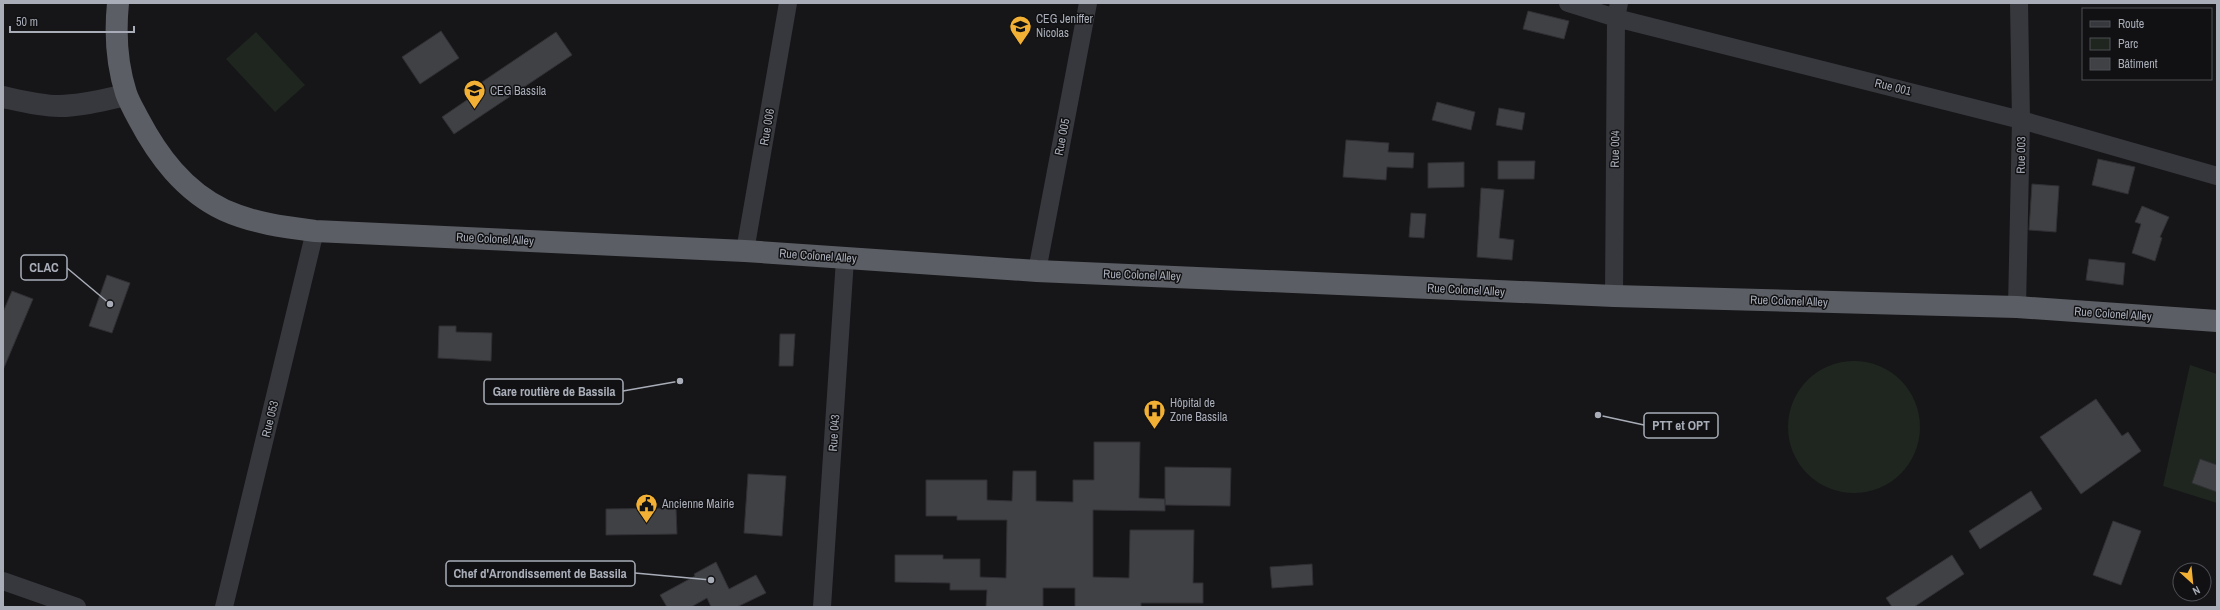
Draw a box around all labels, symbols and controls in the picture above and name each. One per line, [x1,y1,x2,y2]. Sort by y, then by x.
scale bar [10,8,134,34]
legend [2082,8,2212,80]
place label: CEG Jeniffer Nicolas [1036,11,1093,41]
school or university icon: CEG Jeniffer Nicolas [1008,13,1034,46]
text: 50 m [16,14,38,30]
text: Route [2118,16,2144,32]
text: Parc [2118,36,2138,52]
text: Bâtiment [2118,56,2158,72]
street label: Rue 001 [1873,75,1913,99]
school or university icon: CEG Bassila [462,78,488,111]
place label: CEG Bassila [490,83,547,99]
street label: Rue 006 [756,107,778,147]
street label: Rue 005 [1051,117,1074,157]
street label: Rue 004 [1607,130,1623,168]
street label: Rue 003 [2013,136,2029,174]
street label: Rue Colonel Alley [456,229,534,249]
street label: Rue Colonel Alley [779,245,857,267]
callout: CLAC [21,255,67,280]
text: CLAC [29,259,59,276]
street label: Rue Colonel Alley [1103,266,1181,284]
street label: Rue Colonel Alley [1427,280,1505,300]
street label: Rue Colonel Alley [1750,292,1828,310]
street label: Rue Colonel Alley [2074,303,2152,325]
callout: Gare routière de Bassila [484,379,623,404]
text: Gare routière de Bassila [493,383,615,400]
place label: Hôpital de Zone Bassila [1170,395,1228,425]
hospital icon: Hôpital de Zone Bassila [1142,397,1168,430]
street label: Rue 053 [258,399,282,439]
callout: PTT et OPT [1644,413,1718,438]
street label: Rue 043 [825,414,843,452]
text: PTT et OPT [1652,417,1710,434]
public building icon: Ancienne Mairie [633,491,659,524]
place label: Ancienne Mairie [661,496,734,512]
callout: Chef d'Arrondissement de Bassila [446,561,635,586]
north arrow [2172,562,2212,602]
text: Chef d'Arrondissement de Bassila [453,565,627,582]
text: N [2190,583,2203,599]

